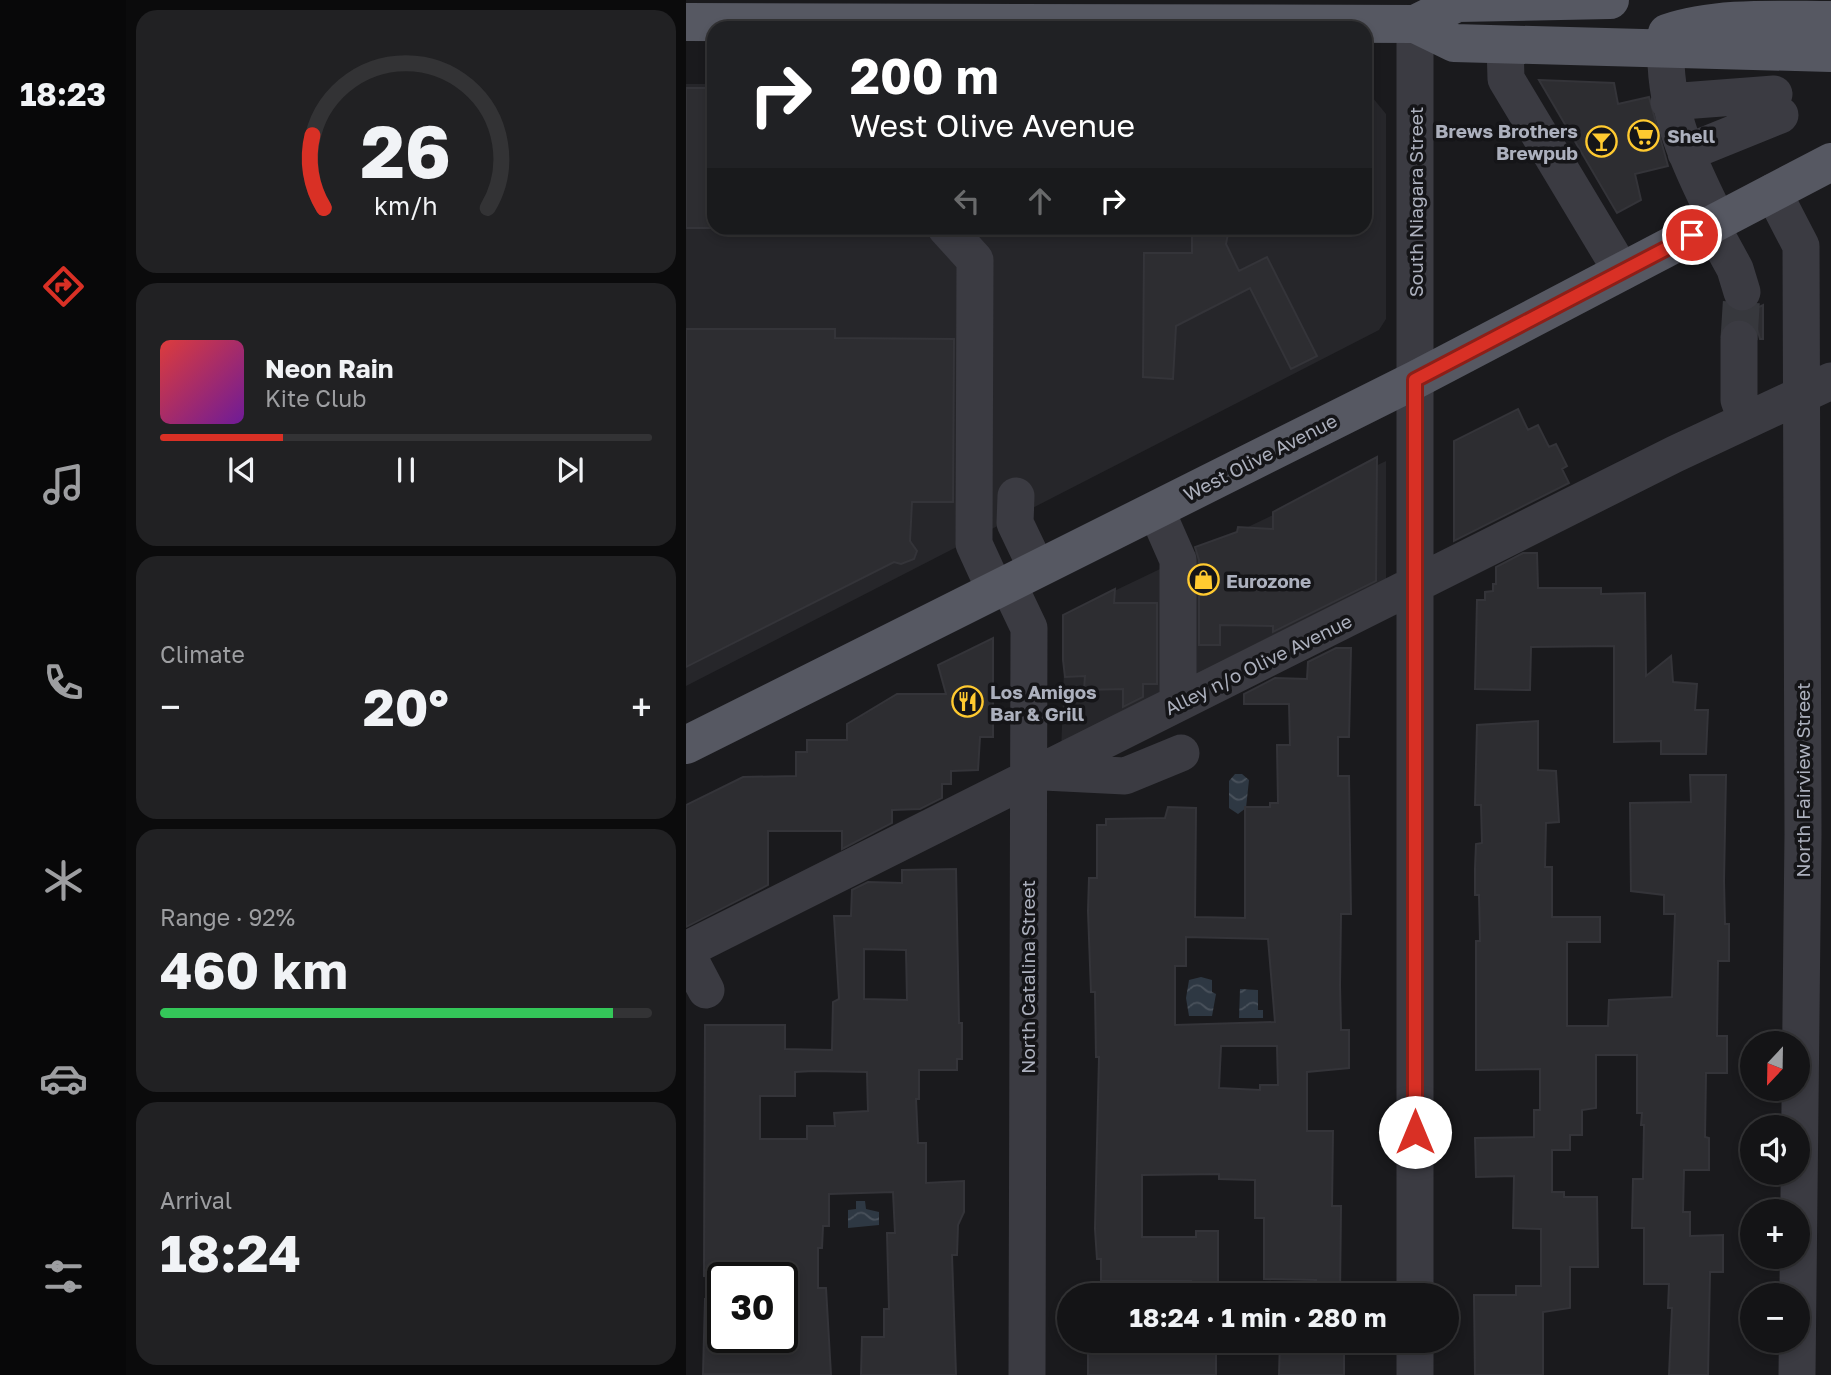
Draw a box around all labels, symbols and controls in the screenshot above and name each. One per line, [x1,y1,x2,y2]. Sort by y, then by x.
text: 200 m [850,46,999,105]
icon: right [735,49,826,140]
text: 18:23 [20,75,106,113]
text: West Olive Avenue [850,106,1135,144]
text: 26 [361,107,451,194]
street label: South Niagara Street [1404,107,1427,297]
supermarket icon: Shell [1627,118,1661,152]
place label: Brews Brothers Brewpub [1435,119,1578,164]
bar icon: Brews Brothers Brewpub [1584,124,1618,158]
place label: Shell [1667,124,1715,147]
icon: left [948,182,986,220]
icon: ahead [1021,182,1059,220]
icon: right [1094,182,1132,220]
text: km/h [374,189,438,220]
pin [1662,205,1722,265]
icon: arrive [1673,216,1711,254]
icon: directions [39,262,88,311]
text: Neon Rain [265,353,394,384]
text: Kite Club [265,384,366,412]
street label: West Olive Avenue [1179,408,1341,506]
icon: previous [223,451,261,489]
icon: pause [387,451,425,489]
icon: next [551,451,589,489]
icon: music [39,460,88,509]
shop icon: Eurozone [1186,563,1220,597]
place label: Eurozone [1226,569,1311,592]
street label: Alley n/o Olive Avenue [1161,609,1355,719]
text: Climate [160,640,245,668]
icon: phone [39,658,88,707]
text: 20° [363,675,449,737]
place label: Los Amigos Bar & Grill [990,680,1097,725]
street label: North Fairview Street [1791,682,1814,878]
text: − [160,684,181,729]
text: + [631,684,652,729]
restaurant icon: Los Amigos Bar & Grill [950,685,984,719]
icon: climate [39,856,88,905]
street label: North Catalina Street [1016,880,1039,1074]
text: Range · 92% [160,903,295,931]
text: 460 km [160,938,348,1000]
north arrow [1740,1031,1810,1101]
map controls [1740,1031,1810,1353]
icon: car [39,1054,88,1103]
position arrow [1378,1095,1452,1169]
button: sound [1740,1115,1810,1185]
text: Arrival [160,1186,232,1214]
button: + [1740,1199,1810,1269]
text: 18:24 [160,1221,301,1283]
icon: filters [39,1252,88,1301]
speed limit sign: 30 [707,1262,798,1353]
button: − [1740,1283,1810,1353]
text: 18:24 · 1 min · 280 m [1129,1302,1387,1333]

